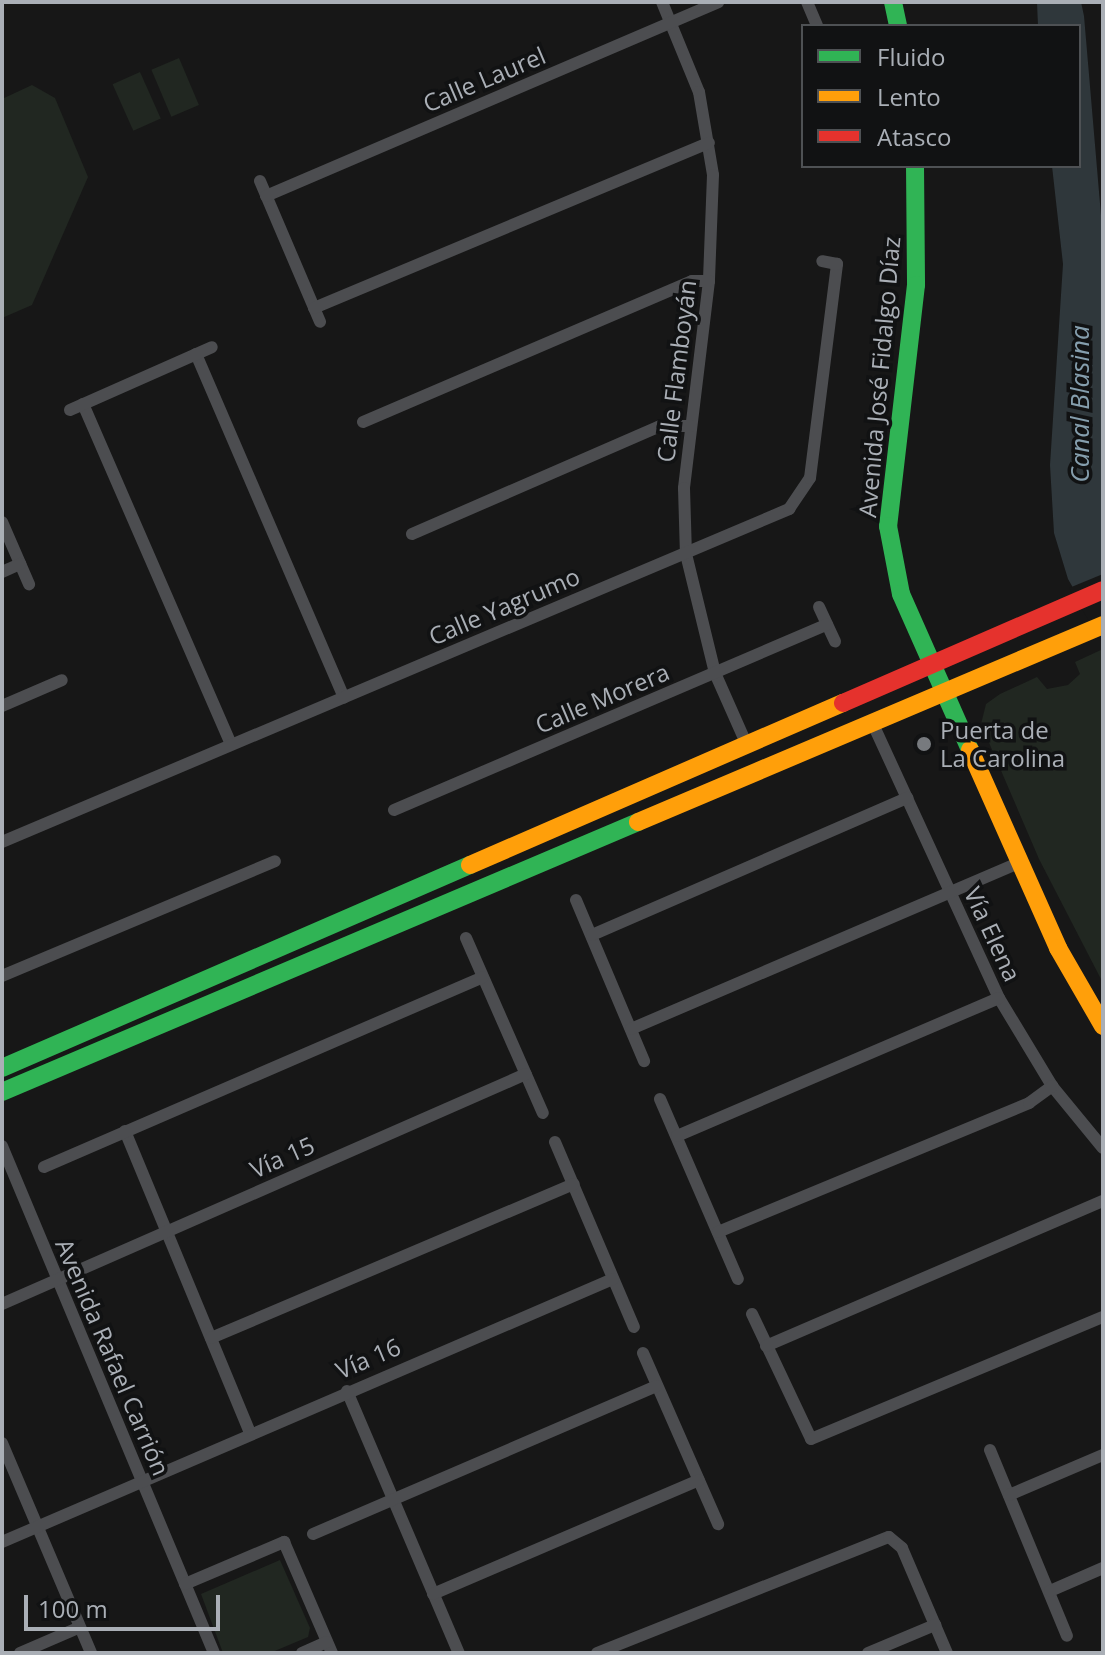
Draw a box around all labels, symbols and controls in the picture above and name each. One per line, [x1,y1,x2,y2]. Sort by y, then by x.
legend [801,24,1081,168]
street label: Calle Laurel [418,40,550,118]
text: Fluido [877,40,945,73]
text: Lento [877,80,941,113]
text: Atasco [877,120,951,153]
street label: Avenida José Fidalgo Díaz [852,235,906,519]
street label: Calle Flamboyán [651,278,701,464]
water label: Canal Blasina [1064,325,1096,483]
street label: Calle Yagrumo [424,561,584,651]
street label: Calle Morera [531,657,673,739]
place label: Puerta de La Carolina [940,716,1065,772]
marker: Puerta de La Carolina [915,735,933,753]
street label: Vía Elena [959,882,1027,986]
street label: Vía 15 [245,1130,319,1184]
street label: Avenida Rafael Carrión [50,1234,176,1480]
street label: Vía 16 [331,1332,405,1384]
scale bar [28,1579,224,1629]
text: 100 m [38,1592,108,1625]

